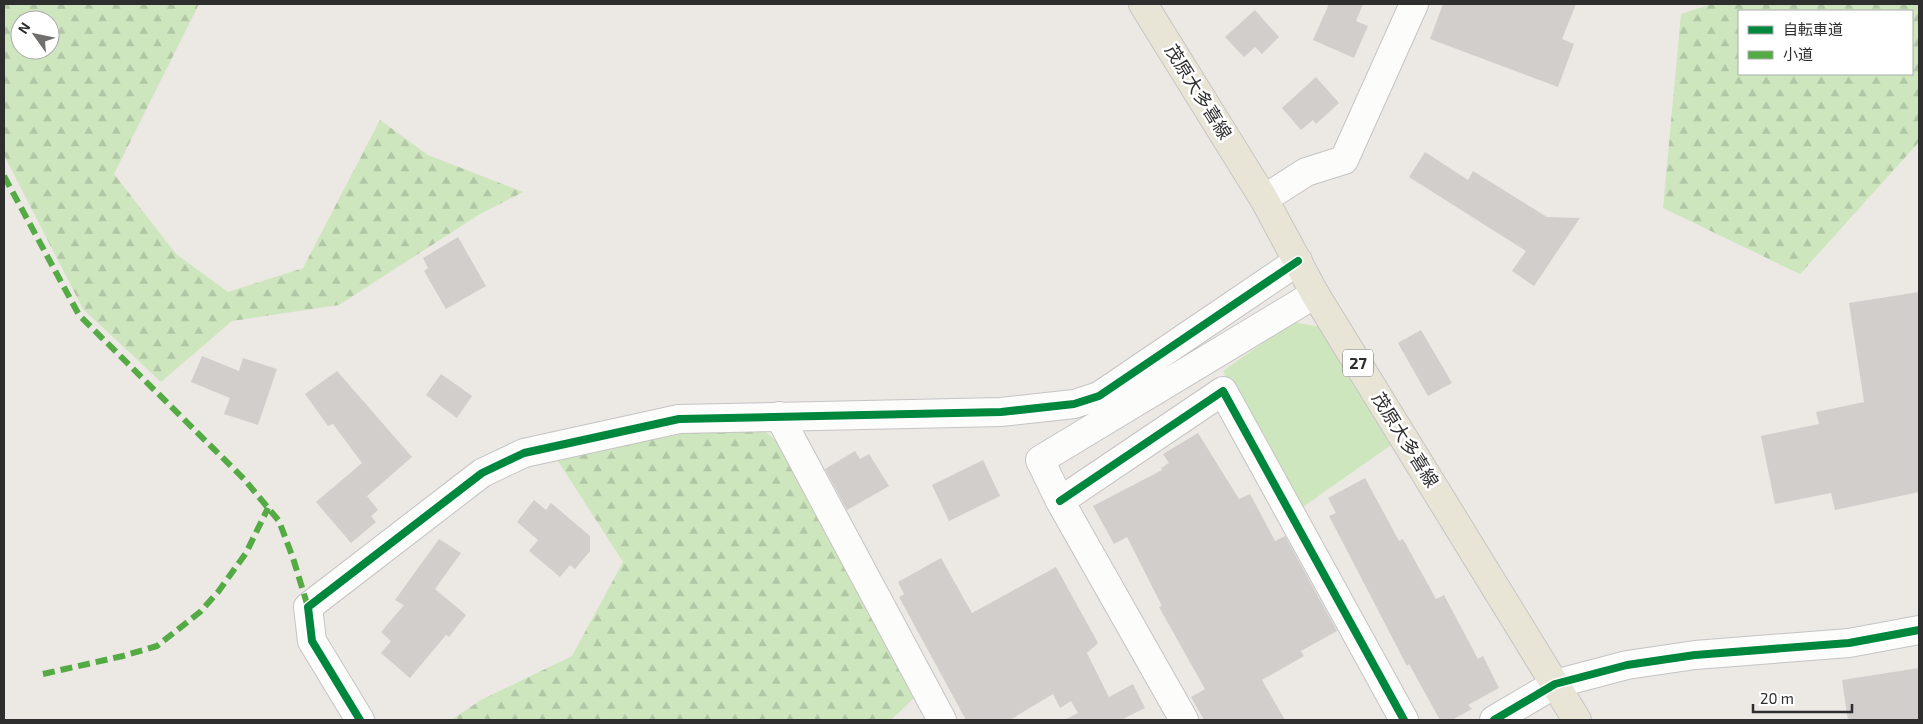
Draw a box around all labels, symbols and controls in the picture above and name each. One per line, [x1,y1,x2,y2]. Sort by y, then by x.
north arrow [10,10,60,60]
legend [1738,10,1913,75]
text: N [14,19,34,37]
text: 自転車道 [1783,20,1843,38]
street label: 茂原大多喜線 [1161,40,1237,143]
text: 小道 [1783,45,1813,63]
road number: 27 [1343,349,1373,376]
street label: 茂原大多喜線 [1368,388,1444,491]
scale bar [1753,682,1852,714]
text: 20 m [1760,689,1794,707]

